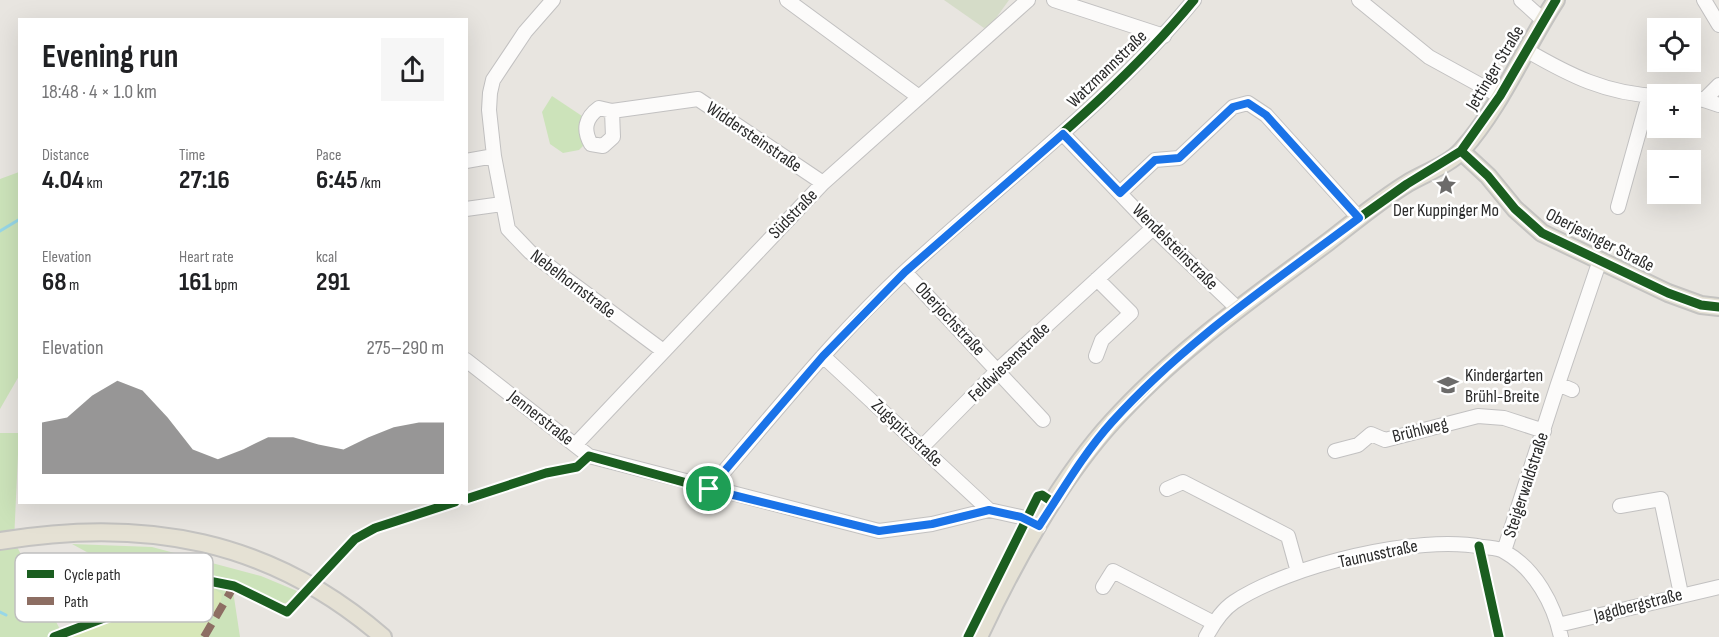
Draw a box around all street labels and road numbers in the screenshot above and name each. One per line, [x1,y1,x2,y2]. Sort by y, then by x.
street label: Jettinger Straße [1461,22,1528,115]
street label: Watzmannstraße [1063,26,1151,112]
street label: Widdersteinstraße [702,97,806,177]
street label: Südstraße [764,185,822,243]
street label: Wendelsteinstraße [1128,200,1222,294]
street label: Oberjesinger Straße [1542,204,1658,276]
street label: Nebelhornstraße [526,245,620,323]
street label: Oberjochstraße [911,278,989,360]
street label: Feldwiesenstraße [964,318,1054,406]
street label: Jennerstraße [503,385,578,450]
street label: Zugspitzstraße [867,395,947,471]
street label: Brühlweg [1390,413,1450,447]
street label: Steigerwaldstraße [1499,430,1553,540]
street label: Taunusstraße [1336,535,1420,573]
street label: Jagdbergstraße [1591,584,1684,626]

